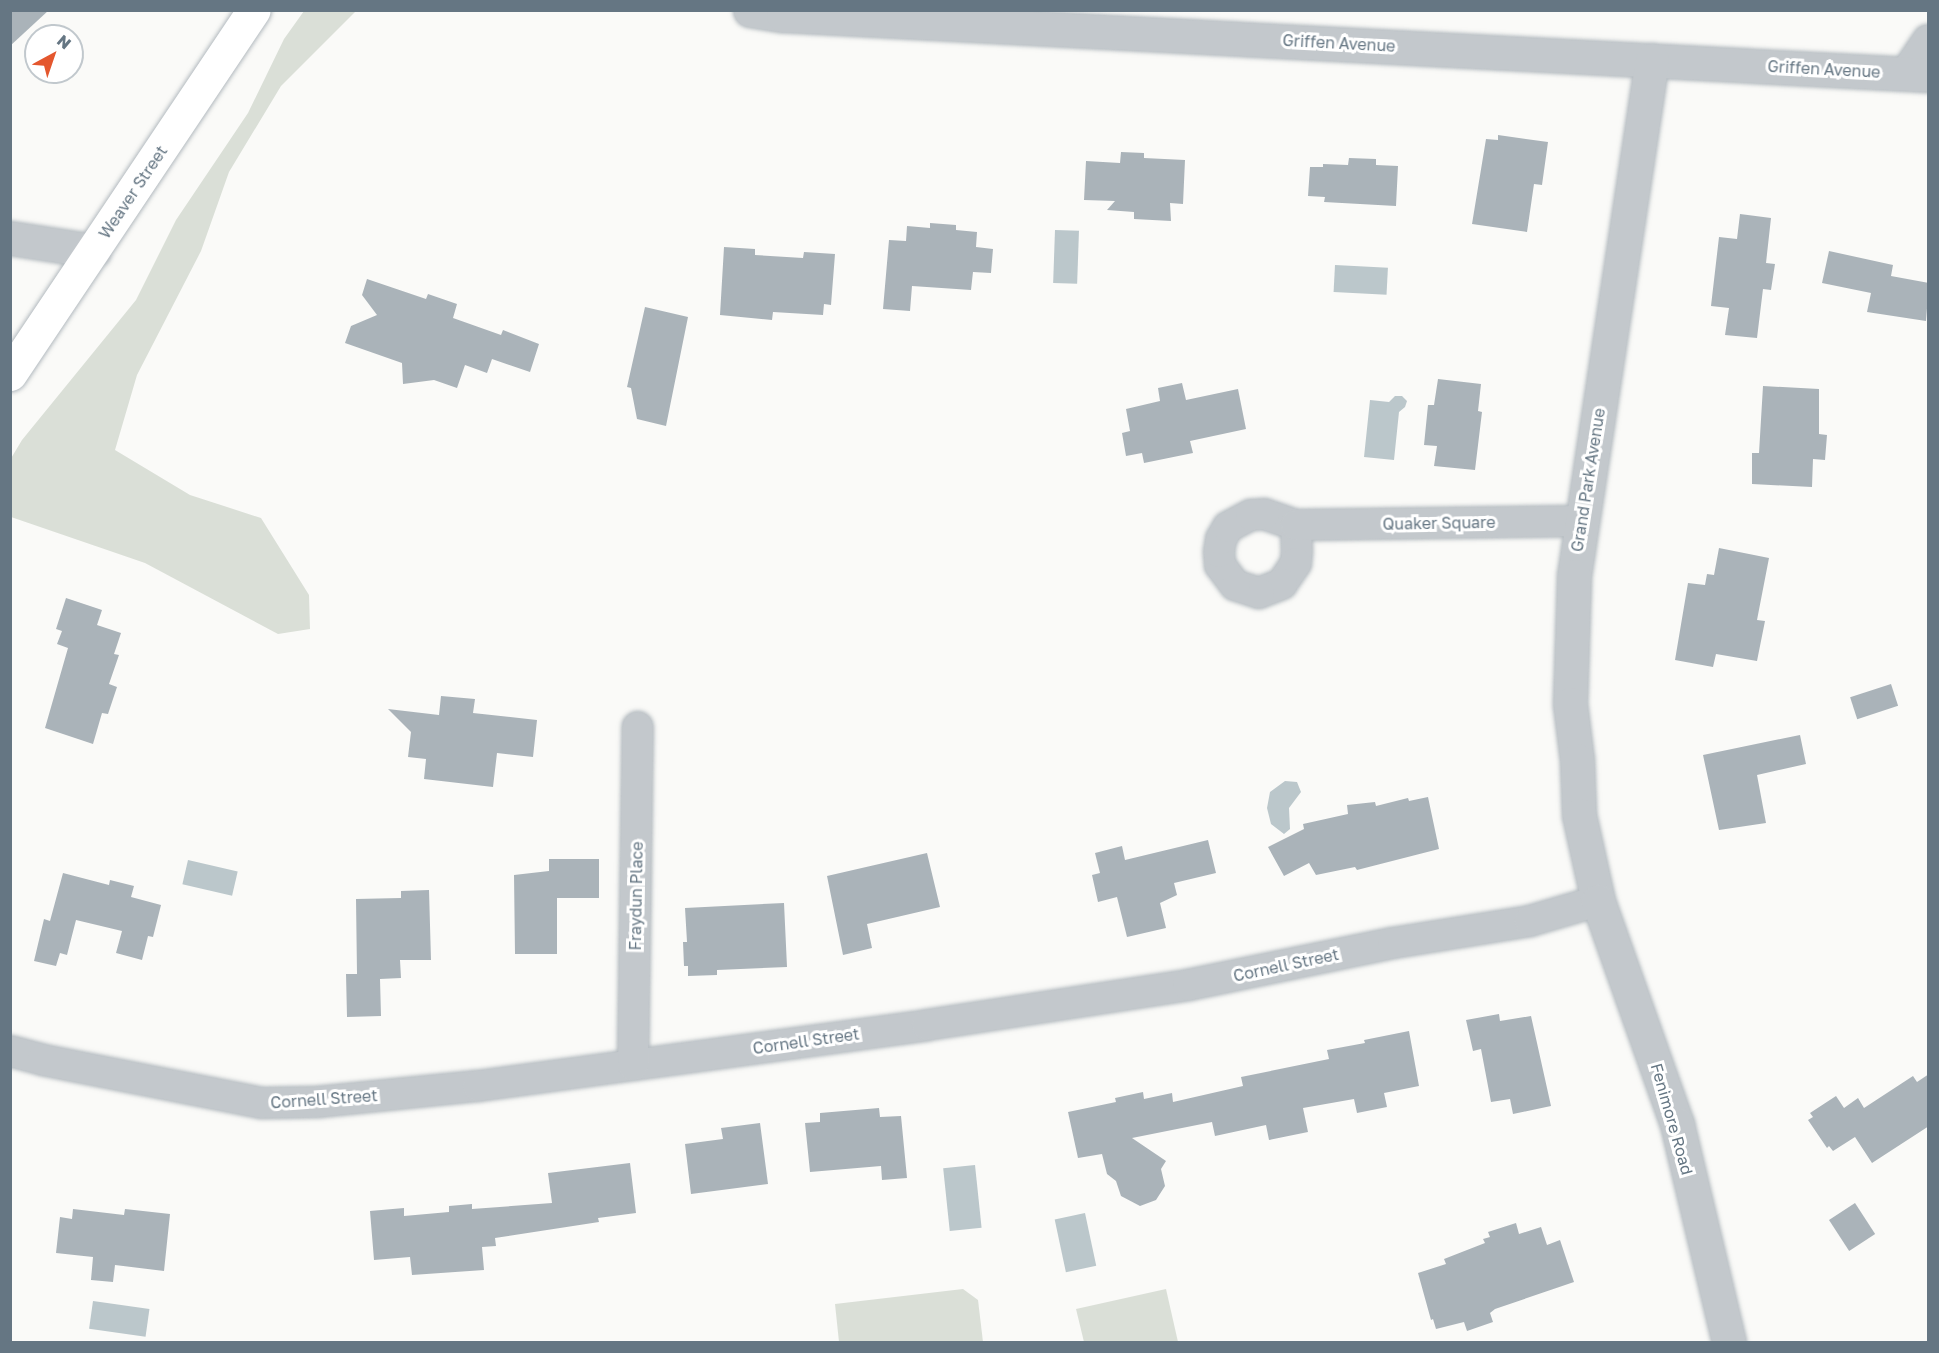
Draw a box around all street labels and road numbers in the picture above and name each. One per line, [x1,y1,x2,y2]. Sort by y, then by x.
street label: Griffen Avenue [1282,30,1396,56]
street label: Griffen Avenue [1767,56,1881,82]
street label: Weaver Street [95,142,171,242]
street label: Grand Park Avenue [1567,407,1609,553]
street label: Quaker Square [1382,512,1496,534]
street label: Fraydun Place [625,841,647,951]
street label: Cornell Street [1231,944,1341,986]
street label: Cornell Street [751,1024,861,1058]
street label: Fenimore Road [1647,1061,1697,1177]
street label: Cornell Street [270,1086,378,1112]

